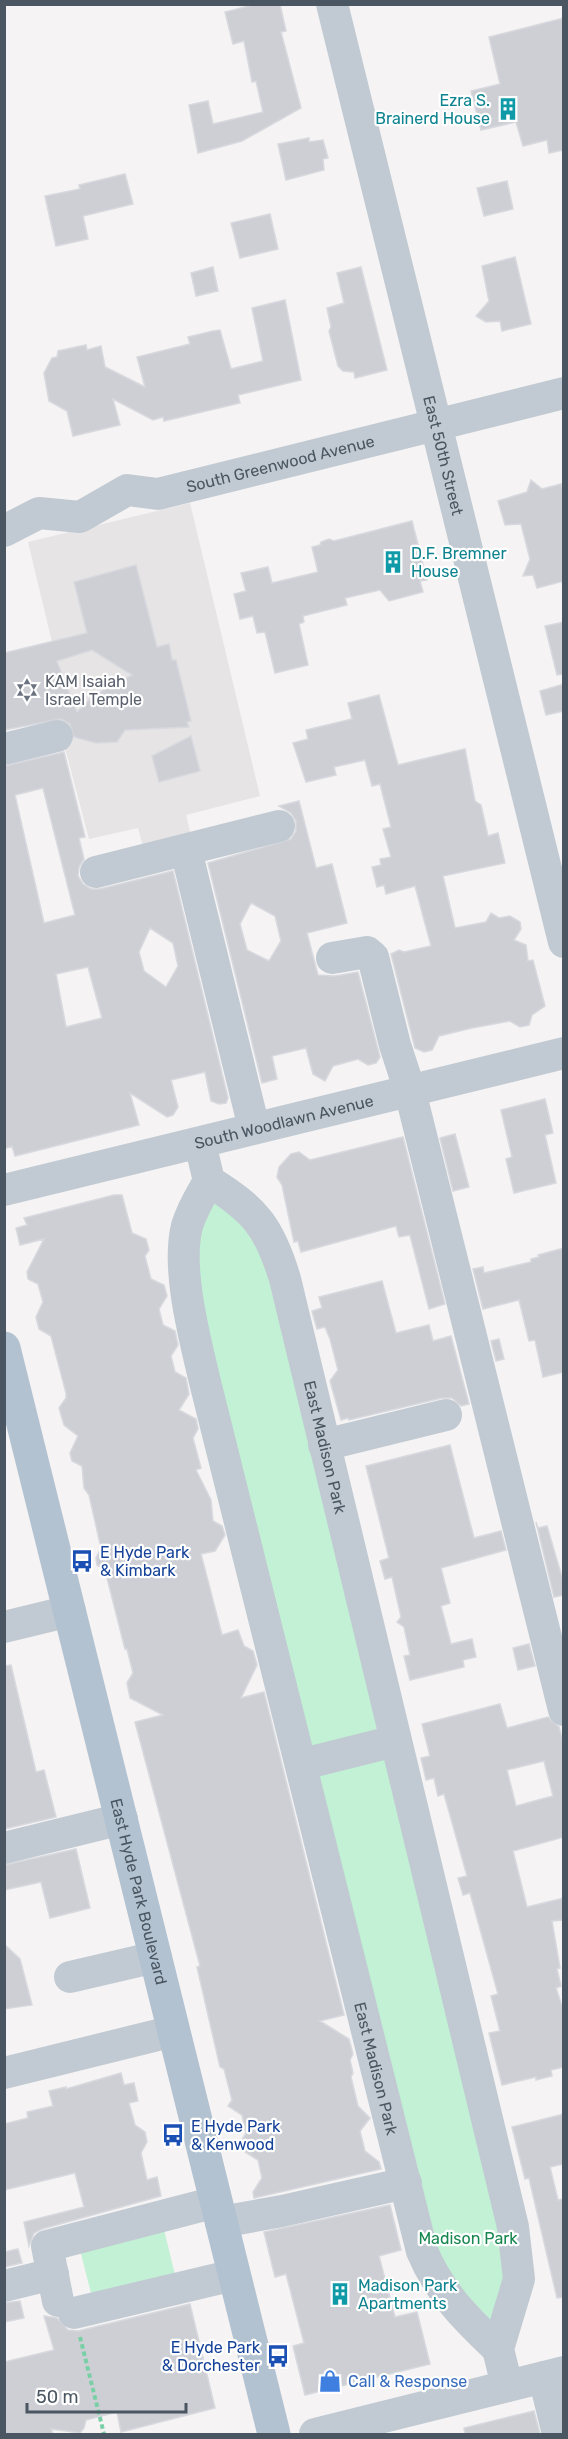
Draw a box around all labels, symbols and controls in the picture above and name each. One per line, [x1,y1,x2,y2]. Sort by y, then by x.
place label: Ezra S. Brainerd House [375,91,490,128]
building icon: Ezra S. Brainerd House [495,96,521,122]
street label: East 50th Street [420,393,468,517]
street label: South Greenwood Avenue [184,431,376,496]
place label: D.F. Bremner House [411,544,507,581]
building icon: D.F. Bremner House [380,549,406,575]
place label: KAM Isaiah Israel Temple [45,672,142,709]
synagogue icon: KAM Isaiah Israel Temple [14,677,40,703]
street label: South Woodlawn Avenue [192,1091,375,1153]
street label: East Madison Park [300,1379,351,1516]
place label: E Hyde Park & Kimbark [100,1543,190,1580]
bus stop icon: E Hyde Park & Kimbark [69,1548,95,1574]
street label: East Hyde Park Boulevard [107,1796,171,1987]
street label: East Madison Park [351,2000,402,2137]
place label: E Hyde Park & Kenwood [191,2117,281,2154]
bus stop icon: E Hyde Park & Kenwood [160,2122,186,2148]
park label: Madison Park [418,2229,518,2248]
place label: Madison Park Apartments [358,2276,458,2313]
building icon: Madison Park Apartments [327,2281,353,2307]
place label: E Hyde Park & Dorchester [162,2338,261,2375]
bus stop icon: E Hyde Park & Dorchester [265,2343,291,2369]
shop icon: Call & Response [317,2368,343,2394]
place label: Call & Response [348,2372,467,2391]
scale bar [27,2376,186,2414]
text: 50 m [36,2386,79,2408]

